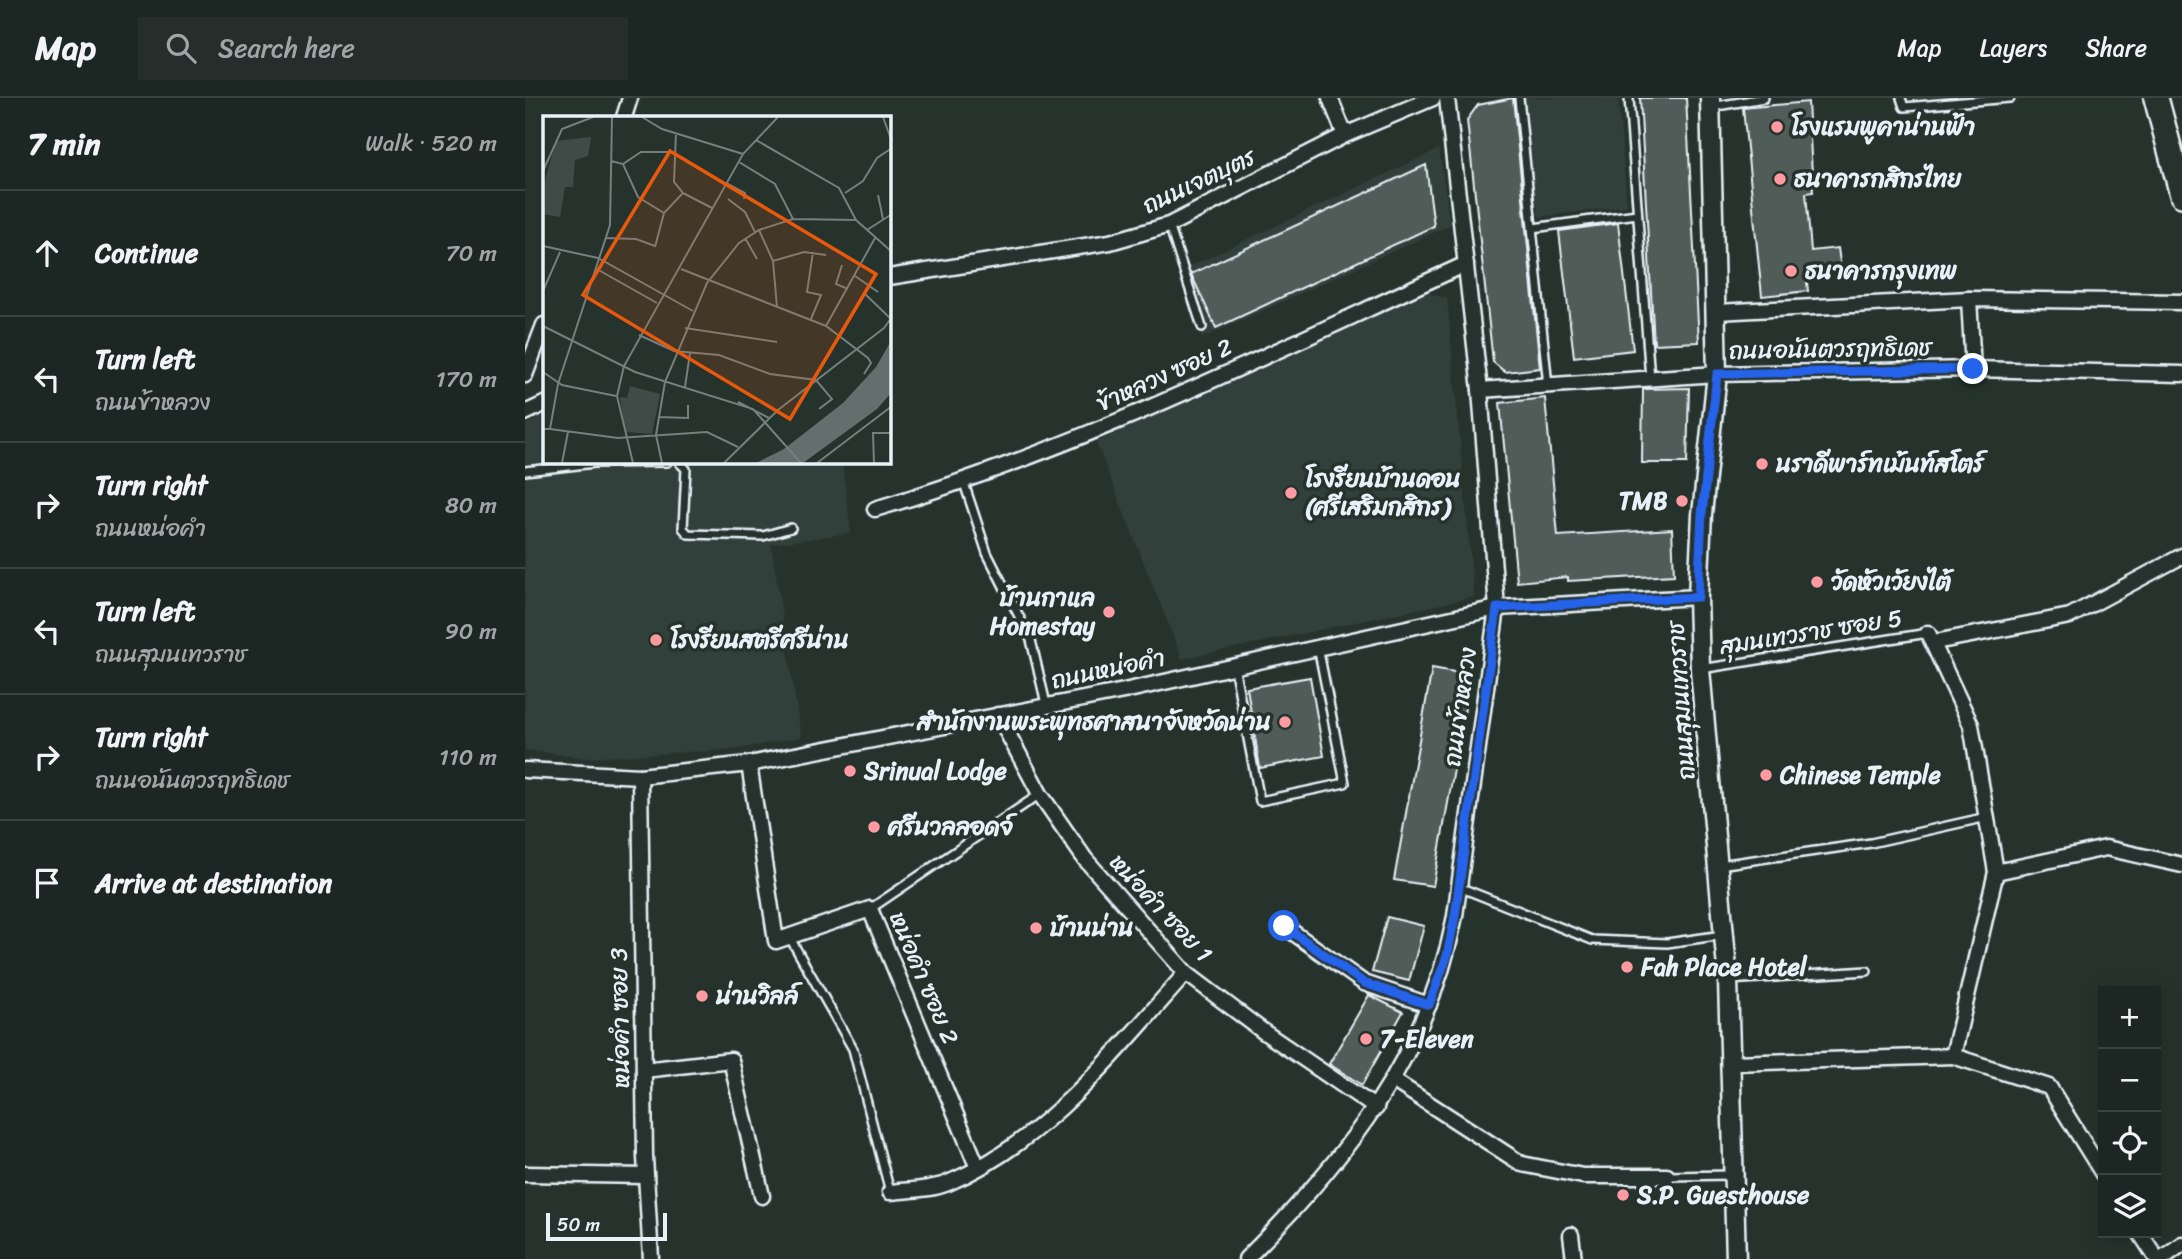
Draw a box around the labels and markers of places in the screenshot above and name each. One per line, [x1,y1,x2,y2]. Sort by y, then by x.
place label: โรงแรมพูคาน่านฟ้า [1791,106,1975,148]
marker: โรงแรมพูคาน่านฟ้า [1769,119,1785,135]
place label: ธนาคารกสิกรไทย [1794,158,1962,200]
marker: ธนาคารกสิกรไทย [1772,171,1788,187]
place label: ธนาคารกรุงเทพ [1805,250,1958,292]
marker: ธนาคารกรุงเทพ [1783,263,1799,279]
place label: นราดีพาร์ทเม้นท์สโตร์ [1775,443,1989,485]
marker: นราดีพาร์ทเม้นท์สโตร์ [1754,456,1770,472]
place label: โรงรียนบ้านดอน (ศรีเสริมกสิกร) [1305,458,1461,528]
place label: TMB [1619,480,1668,522]
marker: โรงรียนบ้านดอน (ศรีเสริมกสิกร) [1283,485,1299,501]
marker: TMB [1674,493,1690,509]
place label: วัดหัวเวัยงไต้ [1831,561,1955,603]
marker: วัดหัวเวัยงไต้ [1809,574,1825,590]
place label: บ้านกาแล Homestay [990,577,1096,647]
marker: บ้านกาแล Homestay [1101,604,1117,620]
place label: โรงรียนสตรีศรีน่าน [670,619,849,661]
marker: โรงรียนสตรีศรีน่าน [648,632,664,648]
place label: สำนักงานพระพุทธศาสนาจังหวัดน่าน [916,701,1271,743]
marker: สำนักงานพระพุทธศาสนาจังหวัดน่าน [1277,714,1293,730]
place label: Srinual Lodge [863,750,1008,792]
place label: Chinese Temple [1779,754,1942,796]
marker: Srinual Lodge [842,763,858,779]
marker: Chinese Temple [1758,767,1774,783]
place label: ศรีนวลลอดจ์ [887,806,1018,848]
marker: ศรีนวลลอดจ์ [866,819,882,835]
place label: บ้านน่าน [1049,907,1134,949]
marker: บ้านน่าน [1028,920,1044,936]
place label: Fah Place Hotel [1640,946,1808,988]
marker: Fah Place Hotel [1619,959,1635,975]
place label: น่านวิลล์ [715,975,803,1017]
marker: น่านวิลล์ [694,988,710,1004]
place label: 7-Eleven [1380,1018,1474,1060]
marker: 7-Eleven [1358,1031,1374,1047]
place label: S.P. Guesthouse [1636,1174,1810,1216]
marker: S.P. Guesthouse [1615,1187,1631,1203]

